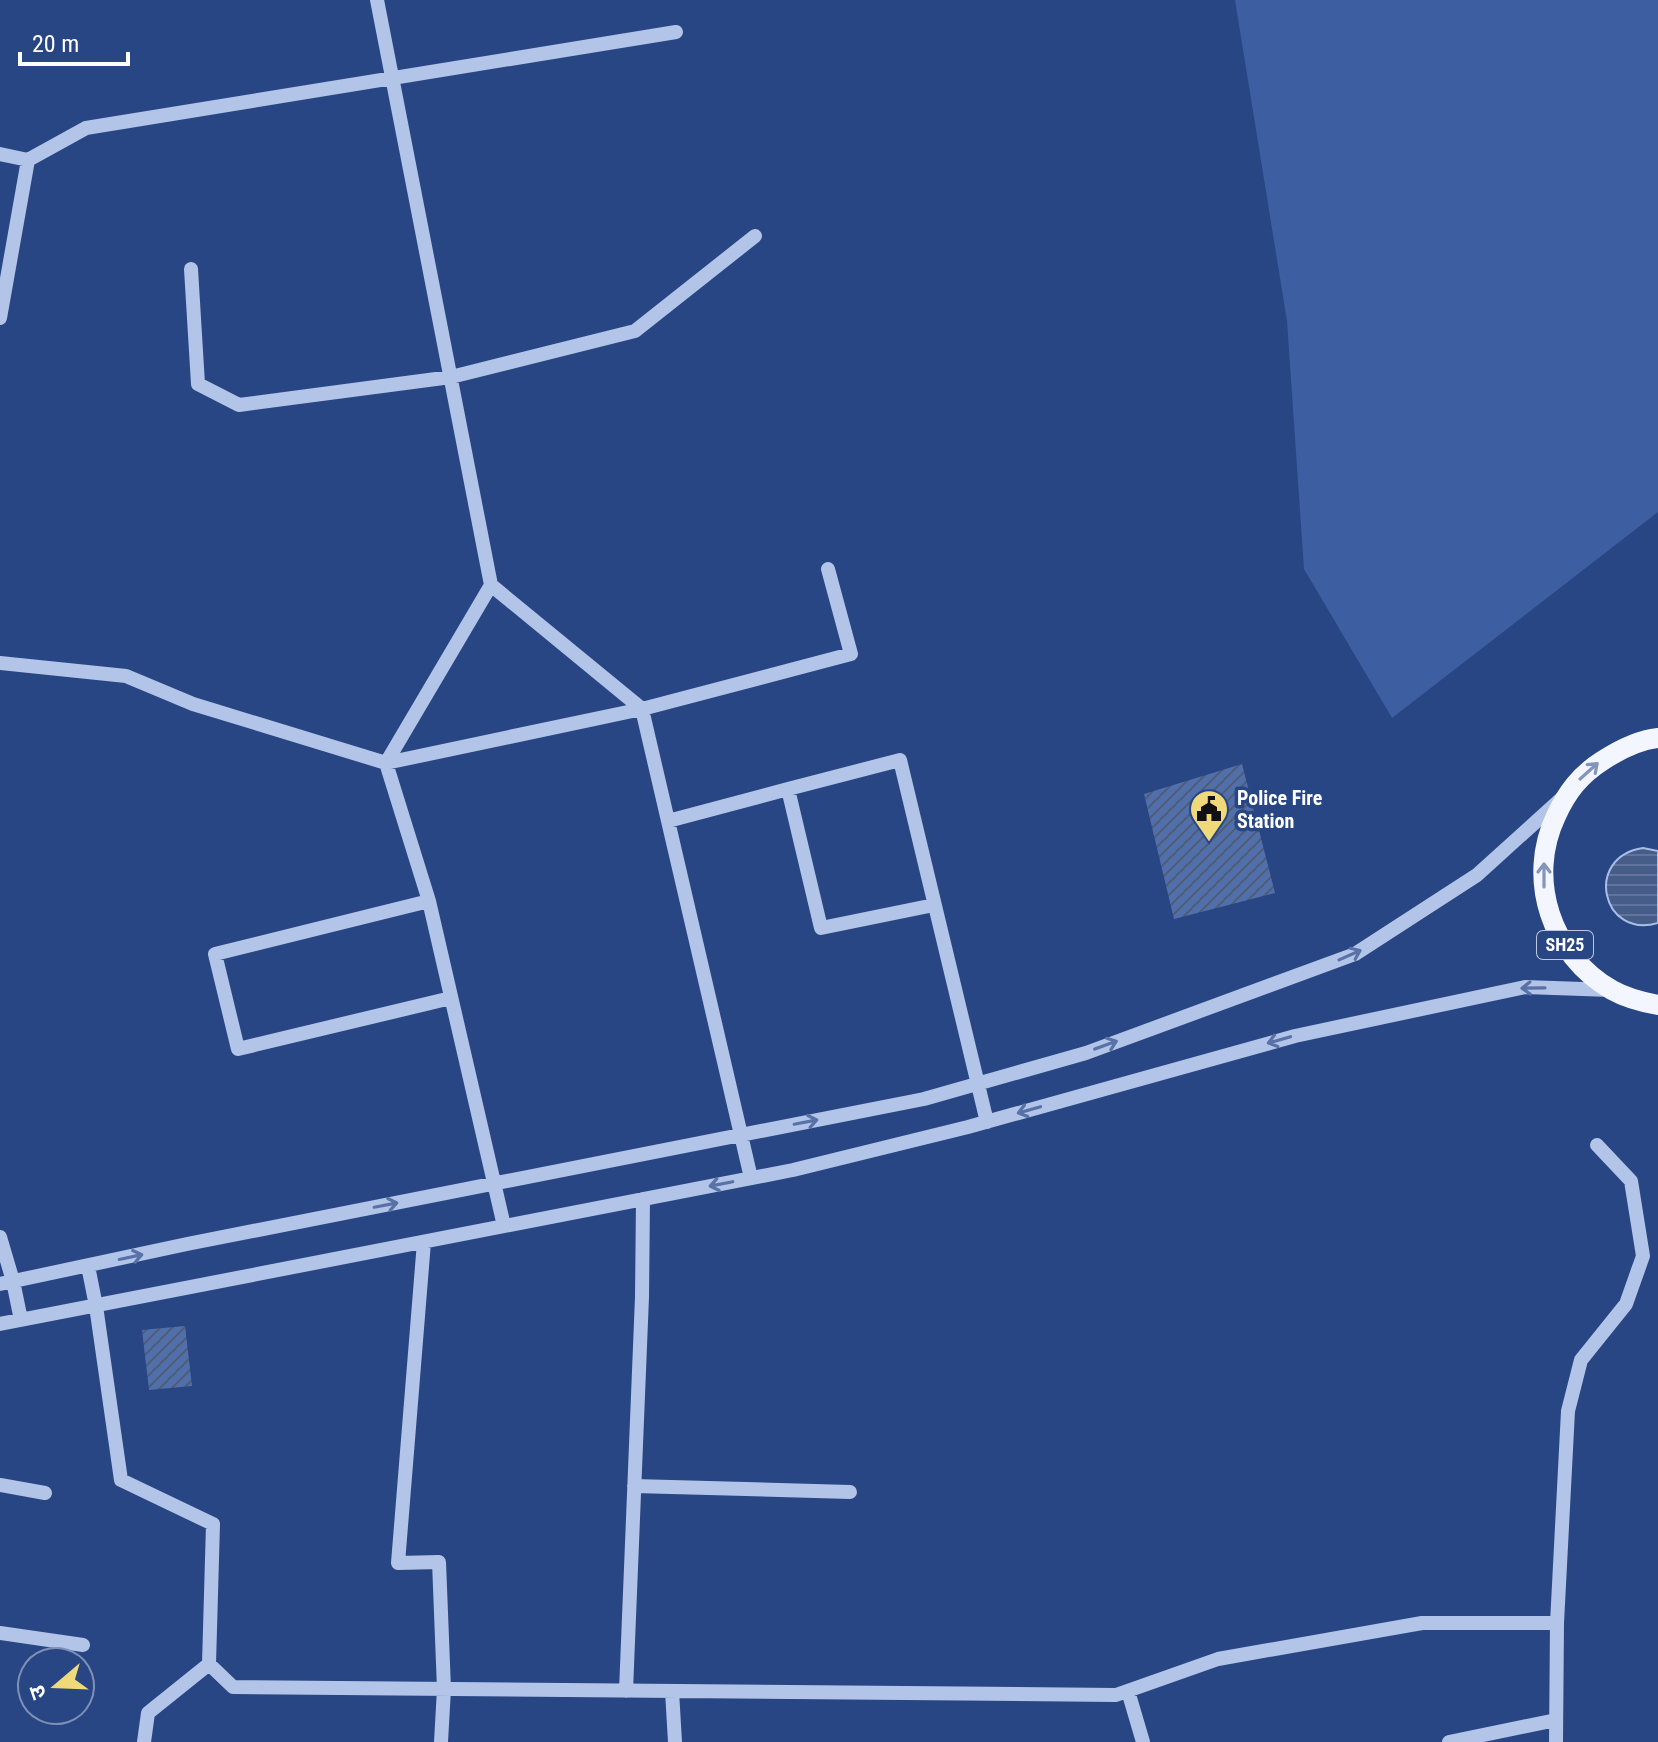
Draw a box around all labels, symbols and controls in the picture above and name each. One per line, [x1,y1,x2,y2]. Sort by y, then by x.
scale bar [20,16,128,66]
text: 20 m [32,30,79,58]
one-way arrow [1579,762,1599,781]
place label: Police Fire Station [1237,786,1322,833]
public building icon: Police Fire Station [1188,788,1230,843]
one-way arrow [1536,862,1552,888]
road number: SH25 [1537,931,1593,959]
one-way arrow [1337,947,1362,962]
one-way arrow [1520,980,1547,996]
one-way arrow [1267,1034,1293,1049]
one-way arrow [1093,1037,1118,1052]
one-way arrow [1016,1103,1042,1118]
one-way arrow [792,1114,818,1129]
one-way arrow [709,1177,735,1192]
one-way arrow [373,1197,398,1212]
one-way arrow [118,1248,143,1263]
north arrow [16,1646,96,1726]
text: उ [23,1681,51,1703]

